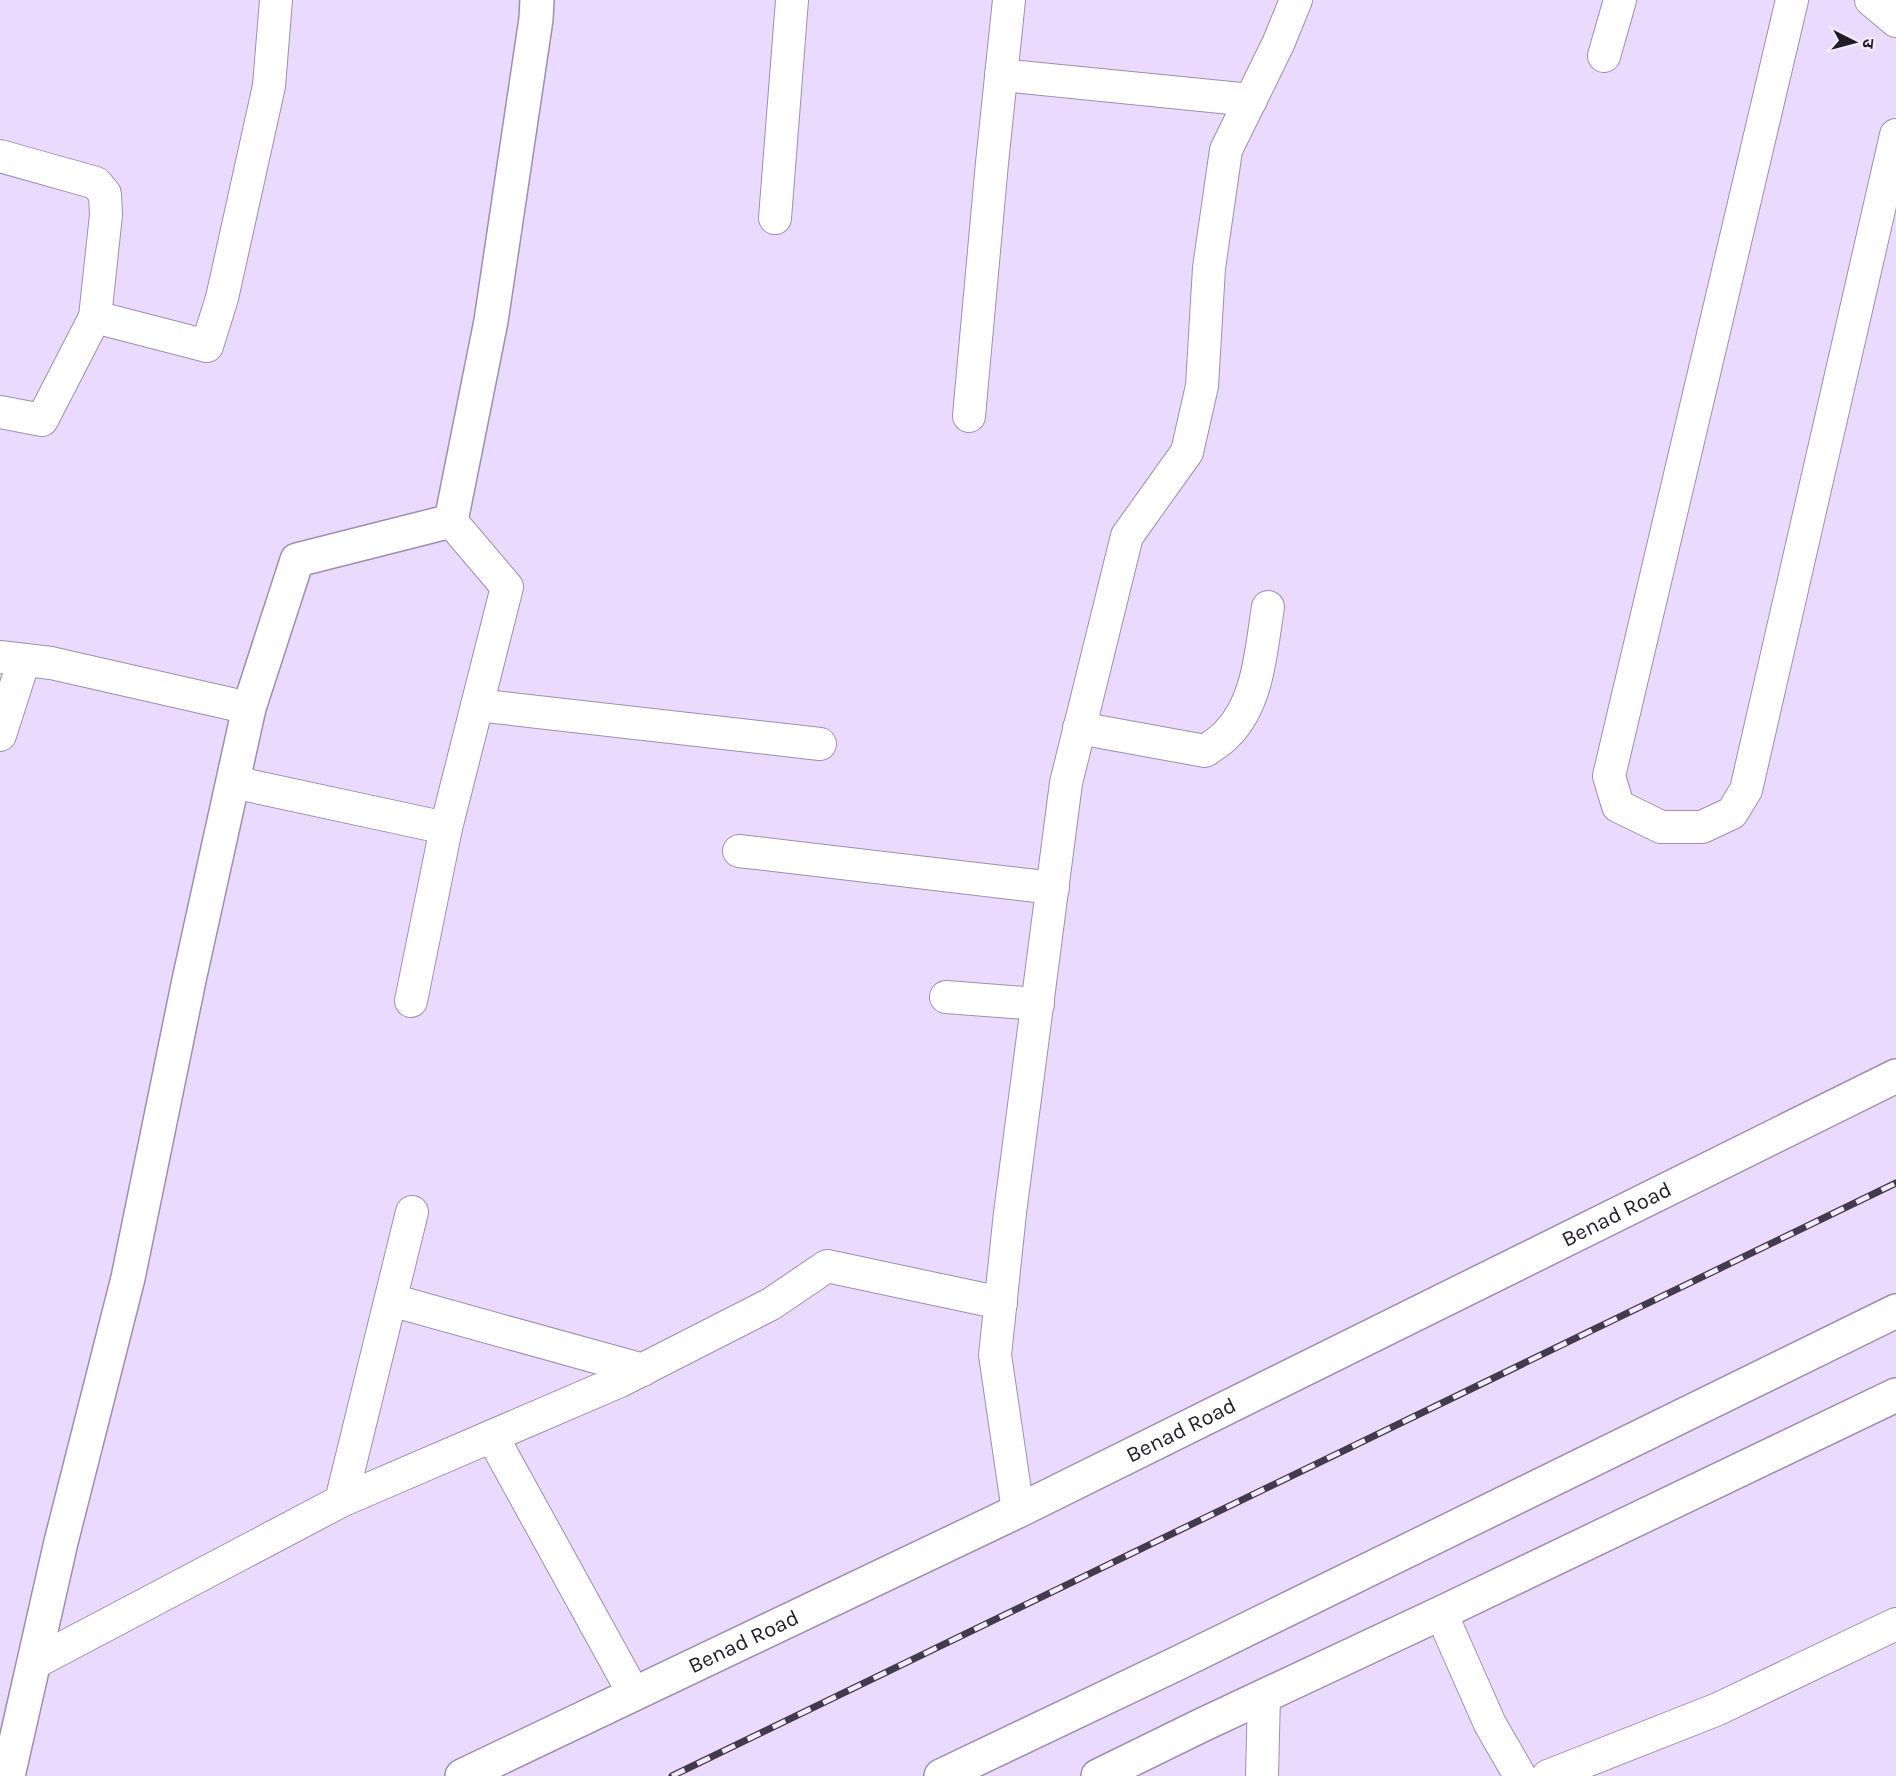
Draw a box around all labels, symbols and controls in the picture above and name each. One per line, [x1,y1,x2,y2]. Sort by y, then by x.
north arrow [1824,12,1884,72]
text: उ [1858,38,1878,50]
street label: Benad Road [1557,1176,1676,1253]
street label: Benad Road [1122,1392,1240,1468]
street label: Benad Road [684,1604,803,1679]

